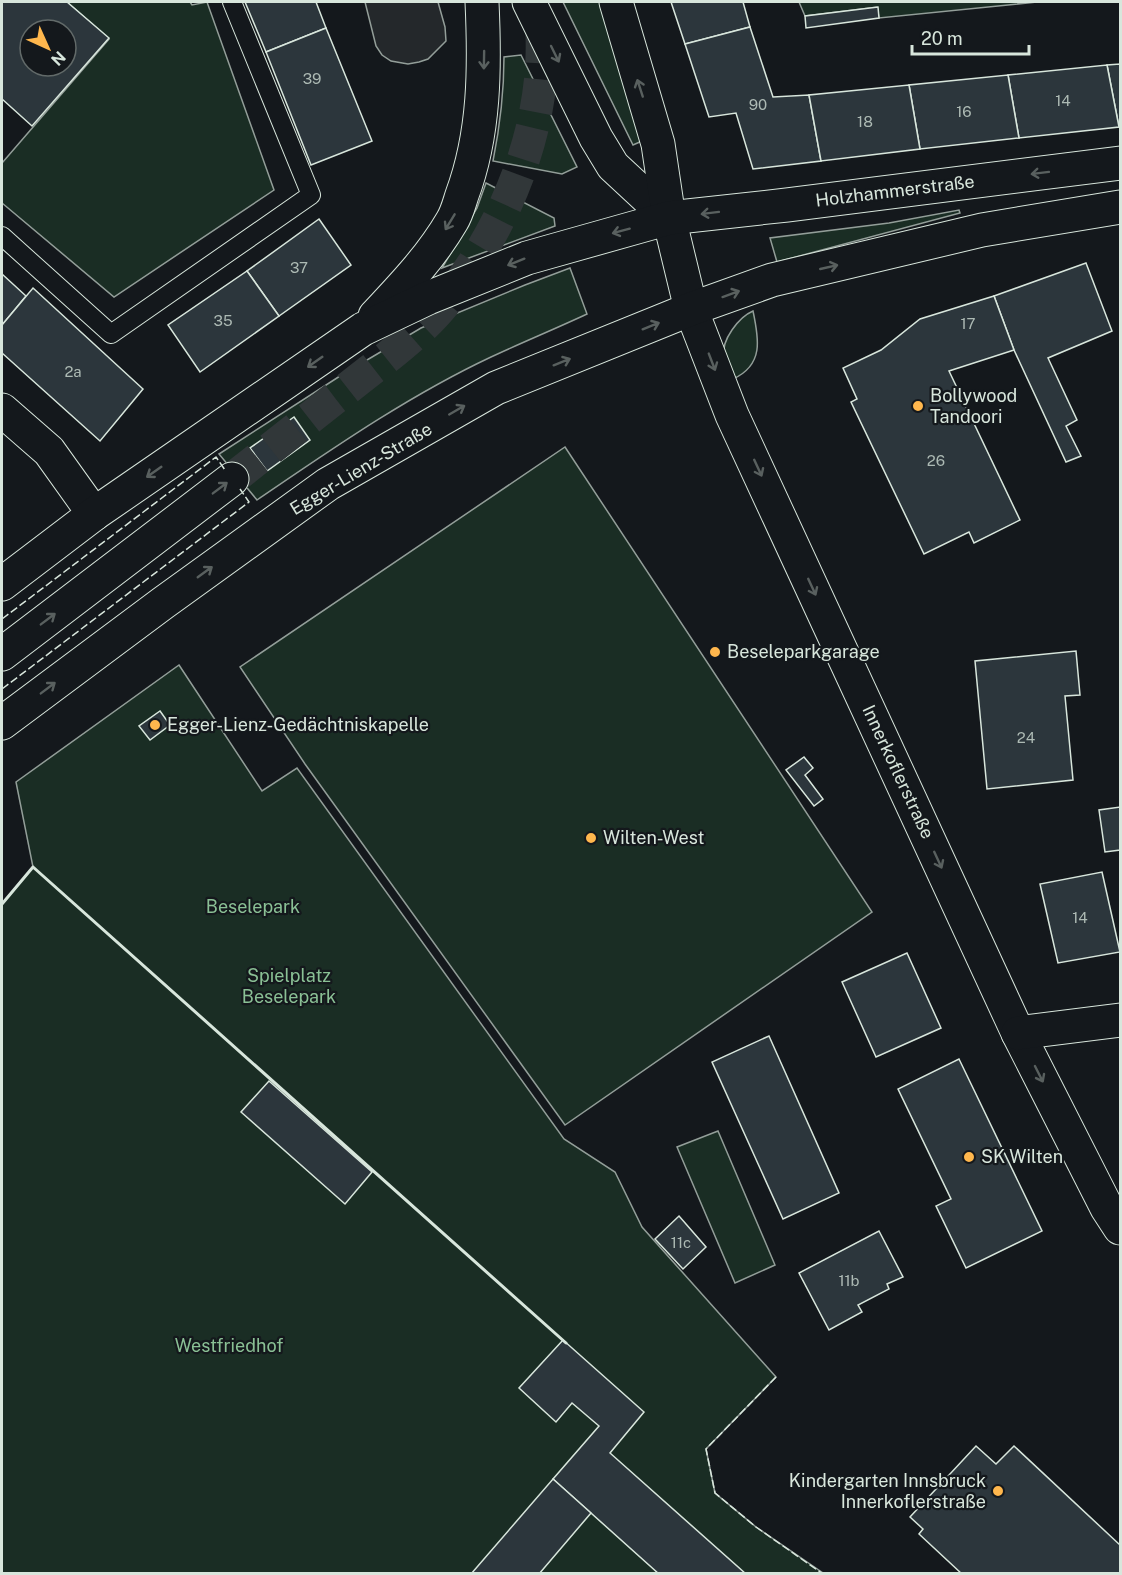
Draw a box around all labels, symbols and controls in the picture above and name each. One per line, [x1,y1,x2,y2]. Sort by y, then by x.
north arrow [18,18,78,78]
scale bar [912,18,1029,56]
text: 20 m [921,28,963,49]
one-way arrow [549,45,561,63]
text: N [47,47,69,69]
one-way arrow [478,49,490,69]
house number: 39 [303,70,321,87]
one-way arrow [634,79,645,98]
house number: 14 [1055,92,1071,109]
house number: 90 [749,96,767,113]
house number: 16 [956,103,972,120]
house number: 18 [857,113,873,130]
one-way arrow [1031,168,1051,179]
street label: Holzhammerstraße [814,170,976,211]
one-way arrow [701,208,721,219]
one-way arrow [444,213,456,230]
one-way arrow [612,226,631,237]
one-way arrow [508,257,526,268]
house number: 37 [290,259,308,276]
one-way arrow [819,260,838,272]
one-way arrow [722,288,740,299]
house number: 35 [213,312,233,329]
house number: 17 [960,315,976,332]
one-way arrow [641,320,660,331]
one-way arrow [707,352,718,371]
one-way arrow [307,356,324,368]
one-way arrow [553,356,571,367]
house number: 2a [64,363,82,380]
place label: Bollywood Tandoori [930,385,1017,427]
marker: Bollywood Tandoori [911,399,925,413]
one-way arrow [448,404,465,416]
street label: Egger-Lienz-Straße [286,418,436,519]
house number: 26 [927,452,945,469]
one-way arrow [752,458,764,476]
one-way arrow [146,466,163,479]
one-way arrow [212,482,228,495]
one-way arrow [197,566,213,578]
one-way arrow [807,578,819,596]
one-way arrow [40,613,56,626]
place label: Beseleparkgarage [727,641,880,662]
marker: Beseleparkgarage [708,645,722,659]
one-way arrow [40,682,56,694]
street label: Innerkoflerstraße [858,702,939,842]
place label: Egger-Lienz-Gedächtniskapelle [167,714,429,735]
marker: Egger-Lienz-Gedächtniskapelle [148,718,162,732]
house number: 24 [1017,729,1035,746]
place label: Wilten-West [603,827,705,848]
marker: Wilten-West [584,831,598,845]
one-way arrow [933,850,944,868]
park label: Beselepark [206,896,300,917]
house number: 14 [1072,909,1088,926]
park label: Spielplatz Beselepark [242,965,336,1007]
one-way arrow [1033,1065,1045,1082]
place label: SK Wilten [981,1146,1063,1167]
marker: SK Wilten [962,1150,976,1164]
house number: 11c [671,1234,691,1251]
house number: 11b [838,1272,860,1289]
park label: Westfriedhof [175,1335,283,1356]
place label: Kindergarten Innsbruck Innerkoflerstraße [789,1470,986,1512]
marker: Kindergarten Innsbruck Innerkoflerstraße [991,1484,1005,1498]

